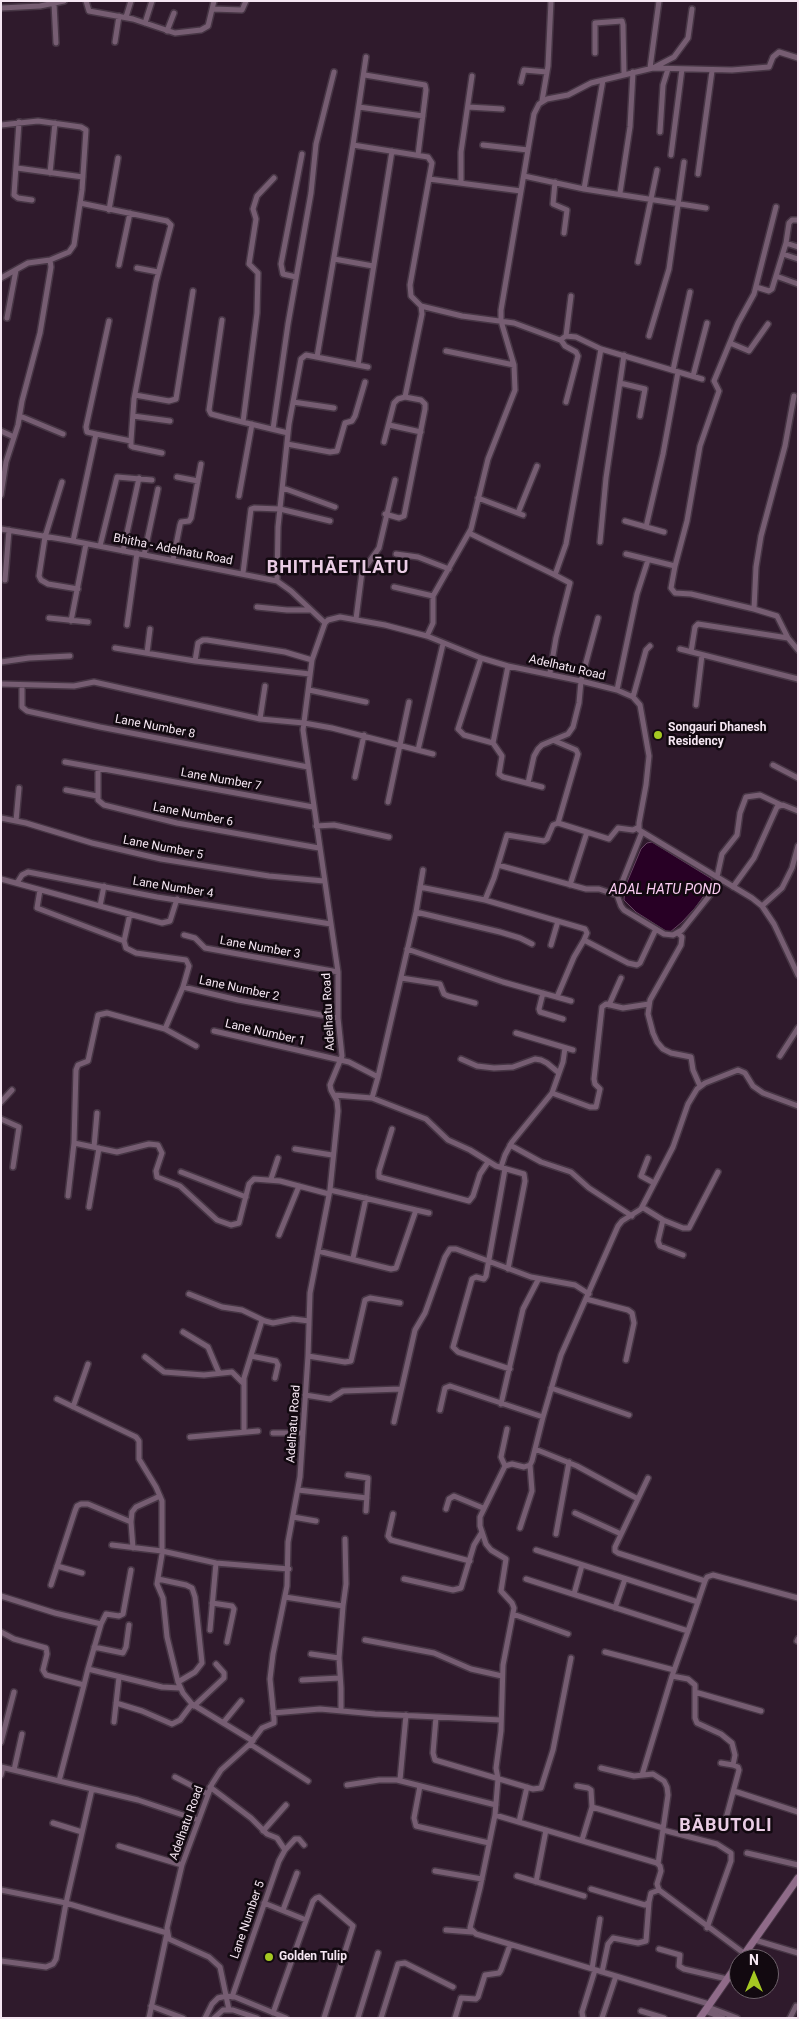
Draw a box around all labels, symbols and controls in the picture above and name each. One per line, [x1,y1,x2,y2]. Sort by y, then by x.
street label: Bhitha - Adelhatu Road [112,531,234,569]
district label: BHITHĀETLĀTU [265,557,411,579]
street label: Adelhatu Road [527,652,607,684]
street label: Lane Number 8 [114,712,196,742]
place label: Songauri Dhanesh Residency [668,721,766,749]
marker: Songauri Dhanesh Residency [652,729,664,741]
street label: Lane Number 7 [180,766,262,794]
street label: Lane Number 6 [152,800,234,830]
street label: Lane Number 5 [122,833,204,863]
street label: Lane Number 4 [132,875,214,901]
water label: ADAL HATU POND [609,882,721,898]
street label: Lane Number 3 [219,934,301,962]
street label: Lane Number 2 [198,973,280,1005]
street label: Adelhatu Road [320,973,338,1051]
street label: Lane Number 1 [224,1017,306,1049]
street label: Adelhatu Road [284,1385,304,1463]
street label: Adelhatu Road [167,1784,207,1862]
district label: BĀBUTOLI [678,1815,774,1837]
street label: Lane Number 5 [228,1879,268,1961]
north arrow [729,1949,779,1999]
place label: Golden Tulip [279,1950,347,1964]
marker: Golden Tulip [263,1951,275,1963]
text: N [749,1952,759,1968]

